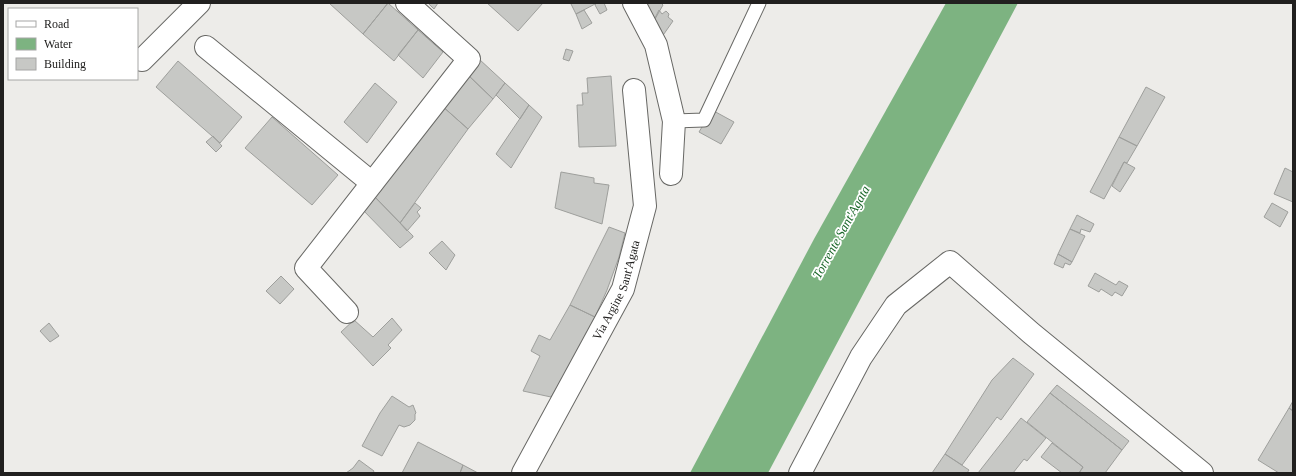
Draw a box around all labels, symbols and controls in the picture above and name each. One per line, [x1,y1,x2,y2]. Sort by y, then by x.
legend [8,8,138,80]
text: Road [44,17,69,31]
text: Water [44,37,72,51]
text: Building [44,57,86,71]
water label: Torrente Sant'Agata [809,182,873,281]
street label: Via Argine Sant'Agata [590,238,643,342]

